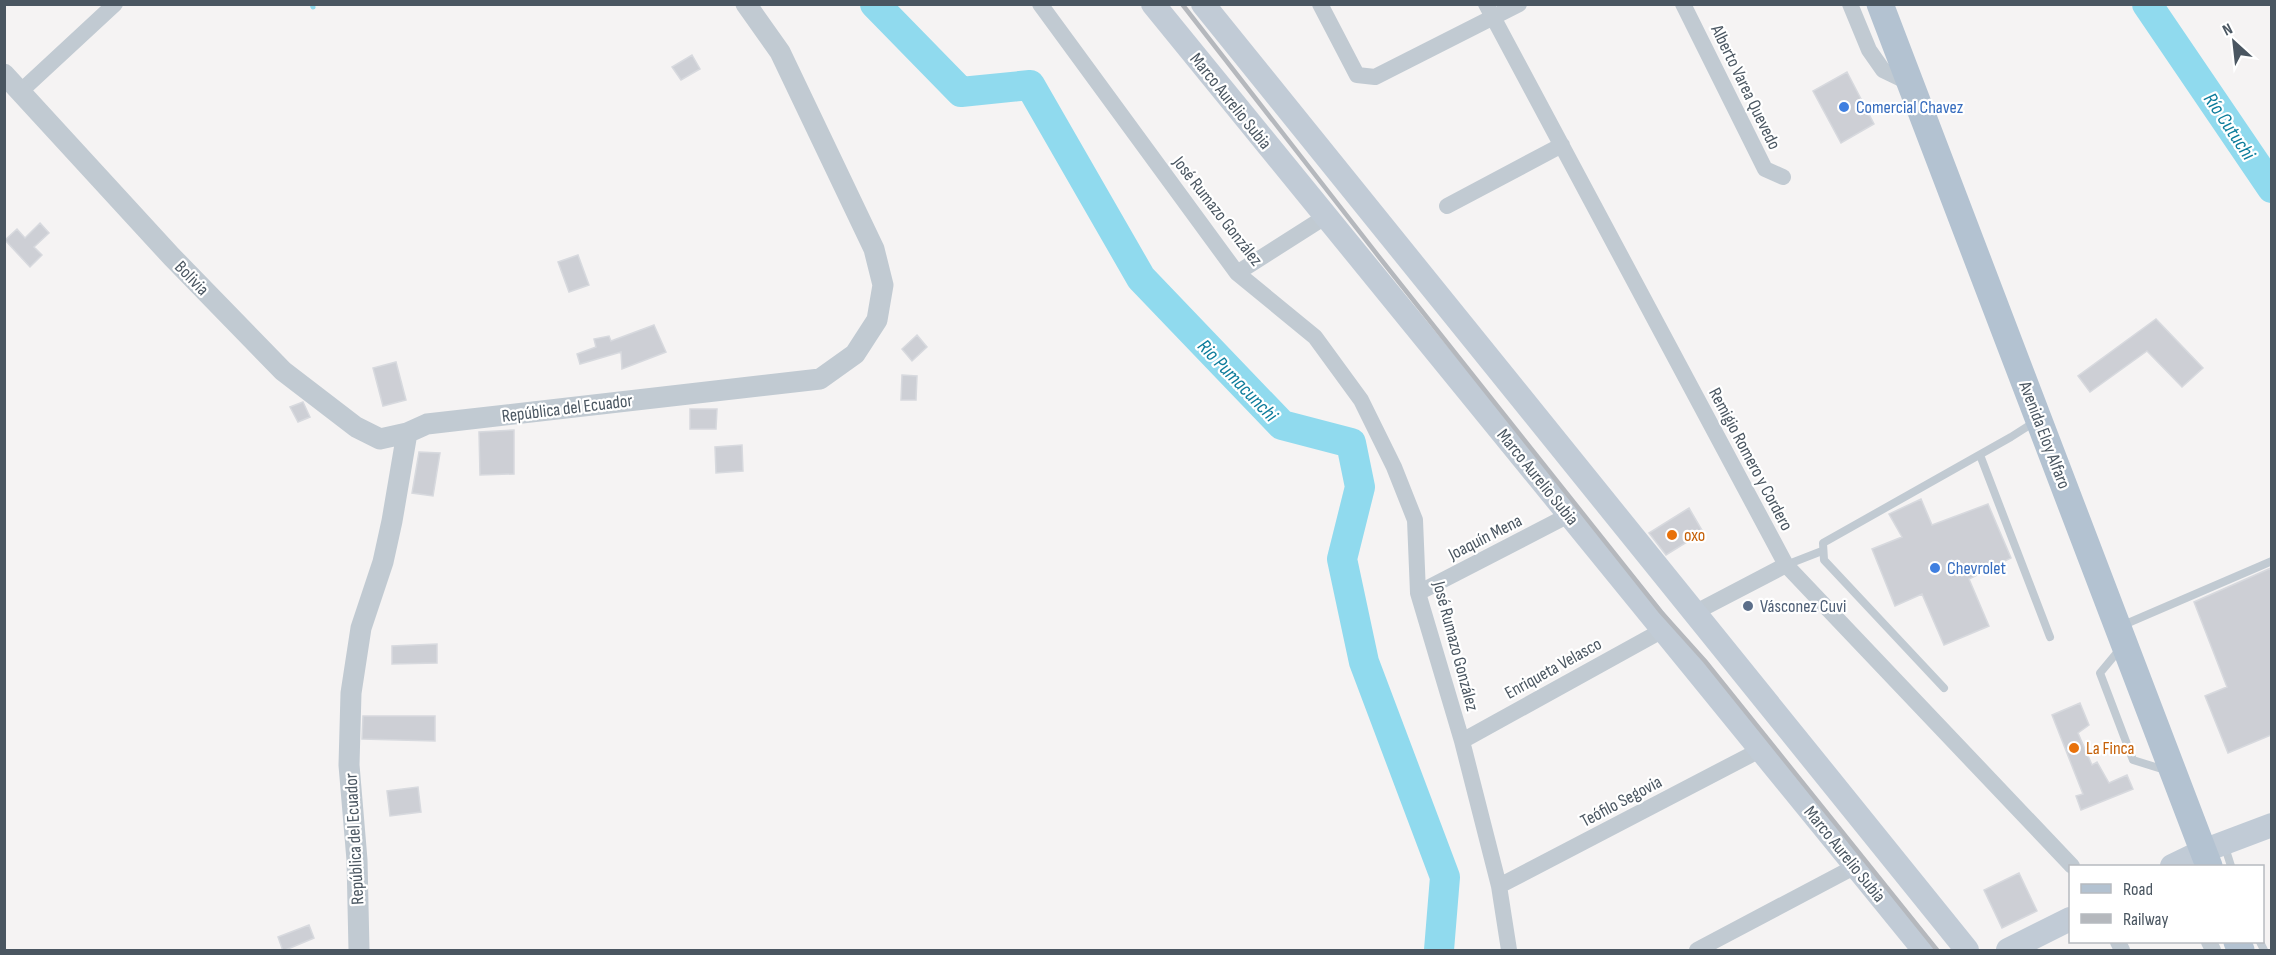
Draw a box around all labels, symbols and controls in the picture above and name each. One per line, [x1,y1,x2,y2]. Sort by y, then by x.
north arrow [2204,12,2264,72]
text: N [2220,20,2236,40]
street label: Alberto Varea Quevedo [1706,21,1785,153]
street label: Marco Aurelio Subia [1185,49,1276,154]
water label: Río Cutuchi [2198,89,2261,166]
place label: Comercial Chavez [1856,97,1964,118]
marker: Comercial Chavez [1837,100,1851,114]
street label: José Rumazo González [1168,152,1267,271]
street label: Bolivia [170,257,213,300]
water label: Rio Pumacunchi [1192,334,1283,428]
street label: Avenida Eloy Alfaro [2014,378,2075,492]
street label: Remigio Romero y Cordero [1704,384,1797,534]
street label: República del Ecuador [500,390,634,427]
street label: Marco Aurelio Subia [1492,425,1583,530]
street label: Joaquín Mena [1444,510,1525,565]
place label: oxo [1684,525,1705,546]
marker: oxo [1665,528,1679,542]
place label: Chevrolet [1947,558,2006,579]
marker: Chevrolet [1928,561,1942,575]
street label: José Rumazo González [1428,578,1483,714]
place label: Vásconez Cuvi [1760,596,1846,617]
marker: Vásconez Cuvi [1741,599,1755,613]
street label: Enriqueta Velasco [1501,633,1605,704]
place label: La Finca [2086,738,2135,759]
marker: La Finca [2067,741,2081,755]
street label: Teófilo Segovia [1577,771,1665,832]
street label: República del Ecuador [341,773,368,905]
street label: Marco Aurelio Subia [1799,802,1890,907]
legend [2069,865,2264,943]
text: Road [2123,879,2153,900]
text: Railway [2123,909,2168,930]

